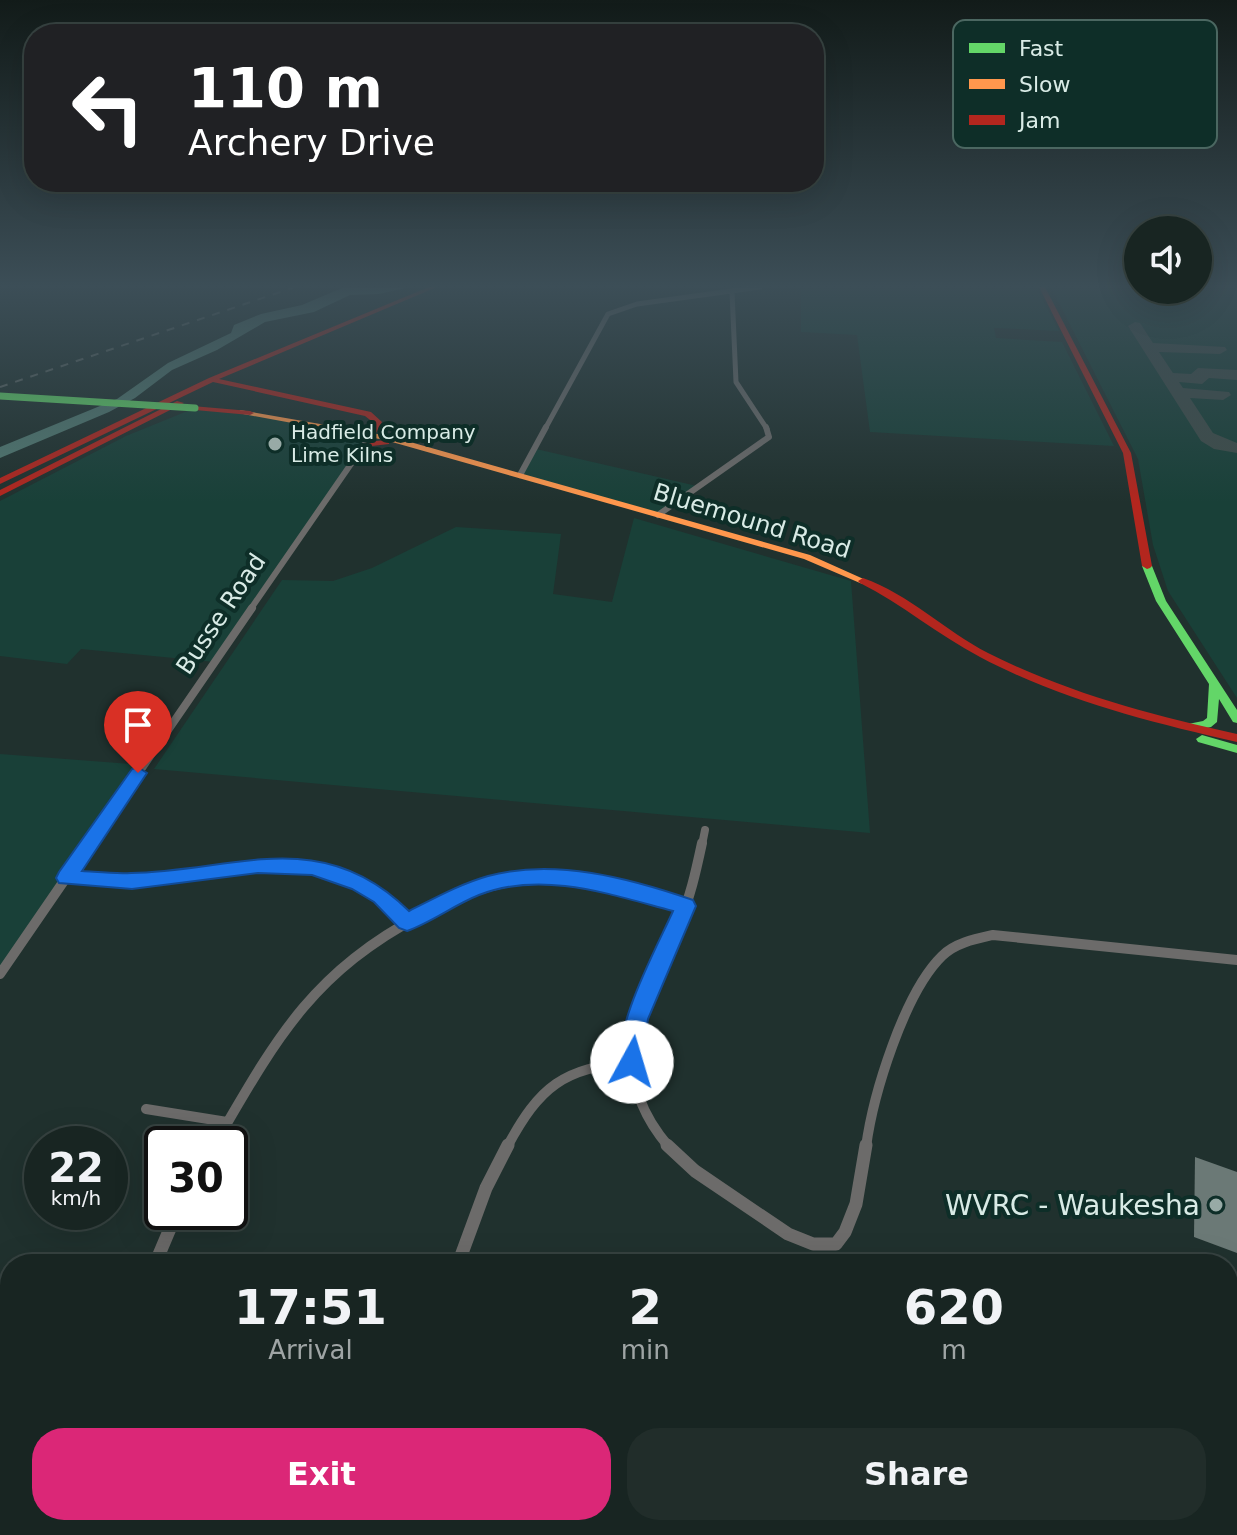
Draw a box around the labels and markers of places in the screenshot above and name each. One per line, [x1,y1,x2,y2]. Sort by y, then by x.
place label: Hadfield Company Lime Kilns [291,420,476,467]
marker: Hadfield Company Lime Kilns [266,435,284,453]
pin [104,691,172,773]
place label: WVRC - Waukesha [945,1189,1200,1222]
marker: WVRC - Waukesha [1207,1196,1225,1214]

